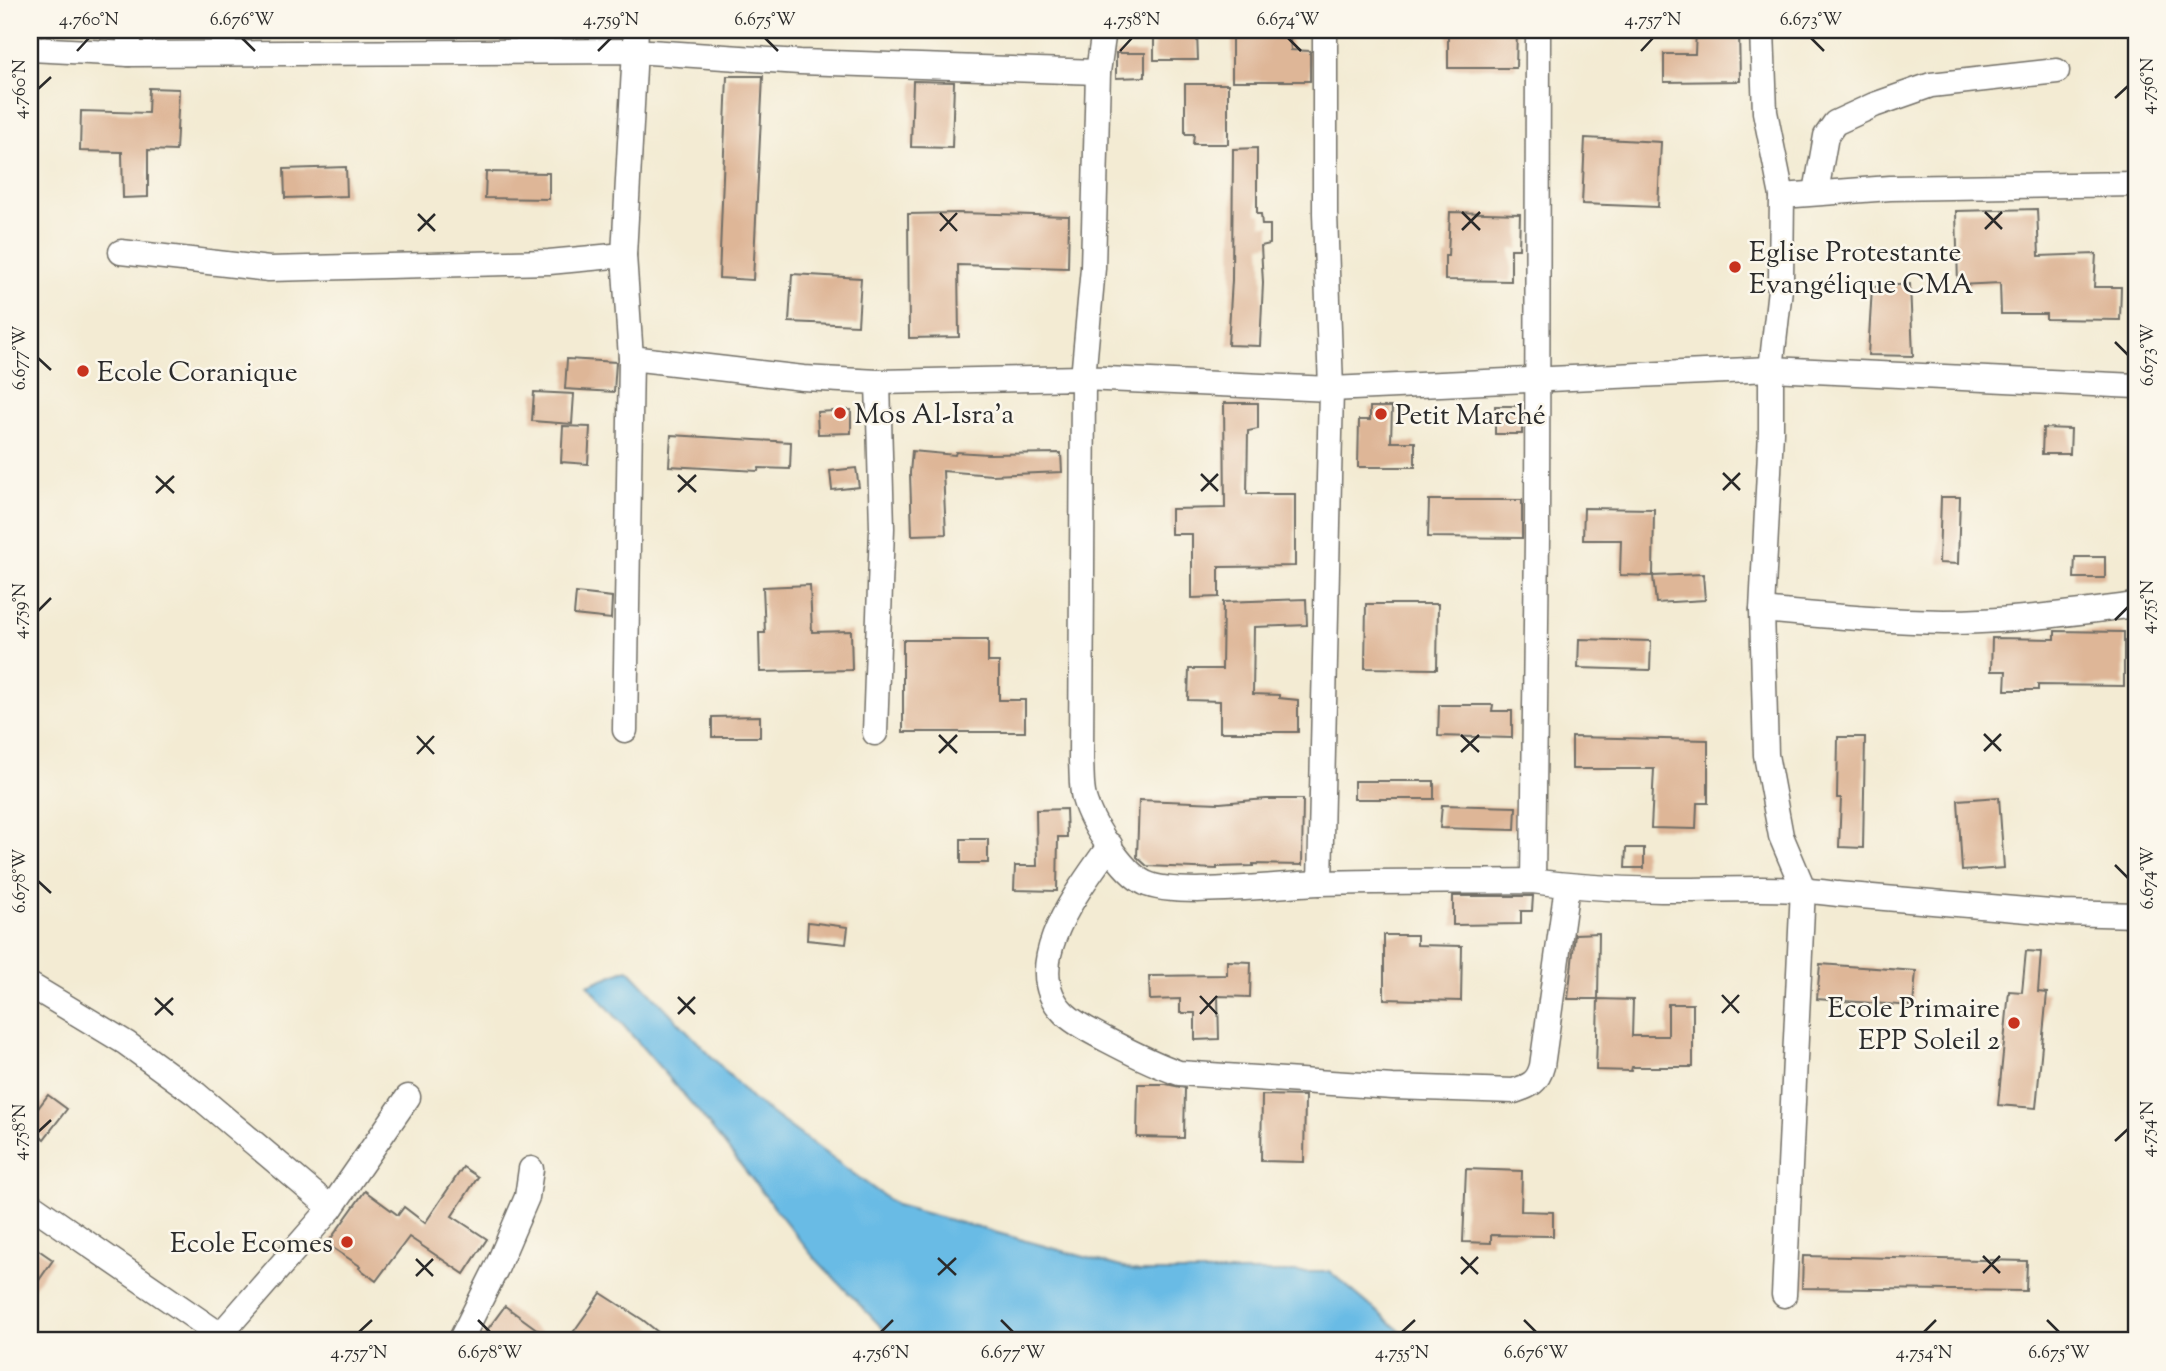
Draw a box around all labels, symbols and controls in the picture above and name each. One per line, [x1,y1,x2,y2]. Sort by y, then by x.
text: 4.760°N [59,8,119,34]
text: 6.676°W [210,8,274,34]
text: 4.759°N [583,8,639,34]
text: 6.675°W [734,8,796,34]
text: 4.758°N [1104,8,1160,34]
text: 6.674°W [1256,8,1320,34]
text: 4.757°N [1625,8,1681,34]
text: 6.673°W [1780,8,1842,34]
text: 4.756°N [2136,58,2162,114]
text: 4.760°N [8,59,34,119]
place label: Eglise Protestante Evangélique CMA [1749,234,1974,306]
marker: Eglise Protestante Evangélique CMA [1727,259,1743,275]
text: 6.673°W [2136,324,2162,386]
text: 6.677°W [8,326,34,390]
place label: Ecole Coranique [97,354,298,394]
marker: Ecole Coranique [75,363,91,379]
place label: Mos Al-Isra'a [854,396,1014,436]
place label: Petit Marché [1395,397,1546,437]
marker: Mos Al-Isra'a [832,405,848,421]
marker: Petit Marché [1373,406,1389,422]
text: 4.755°N [2136,580,2162,634]
text: 4.759°N [8,583,34,639]
text: 6.674°W [2136,846,2162,910]
text: 6.678°W [8,849,34,913]
place label: Ecole Primaire EPP Soleil 2 [1827,990,2000,1062]
marker: Ecole Primaire EPP Soleil 2 [2006,1015,2022,1031]
text: 4.754°N [2136,1101,2162,1157]
text: 4.758°N [8,1104,34,1160]
place label: Ecole Ecomes [170,1225,333,1265]
marker: Ecole Ecomes [339,1234,355,1250]
text: 4.757°N [331,1341,387,1367]
text: 6.678°W [458,1341,522,1367]
text: 4.756°N [853,1341,909,1367]
text: 6.677°W [981,1341,1045,1367]
text: 4.755°N [1375,1341,1429,1367]
text: 6.676°W [1504,1341,1568,1367]
text: 4.754°N [1896,1341,1952,1367]
text: 6.675°W [2028,1341,2090,1367]

